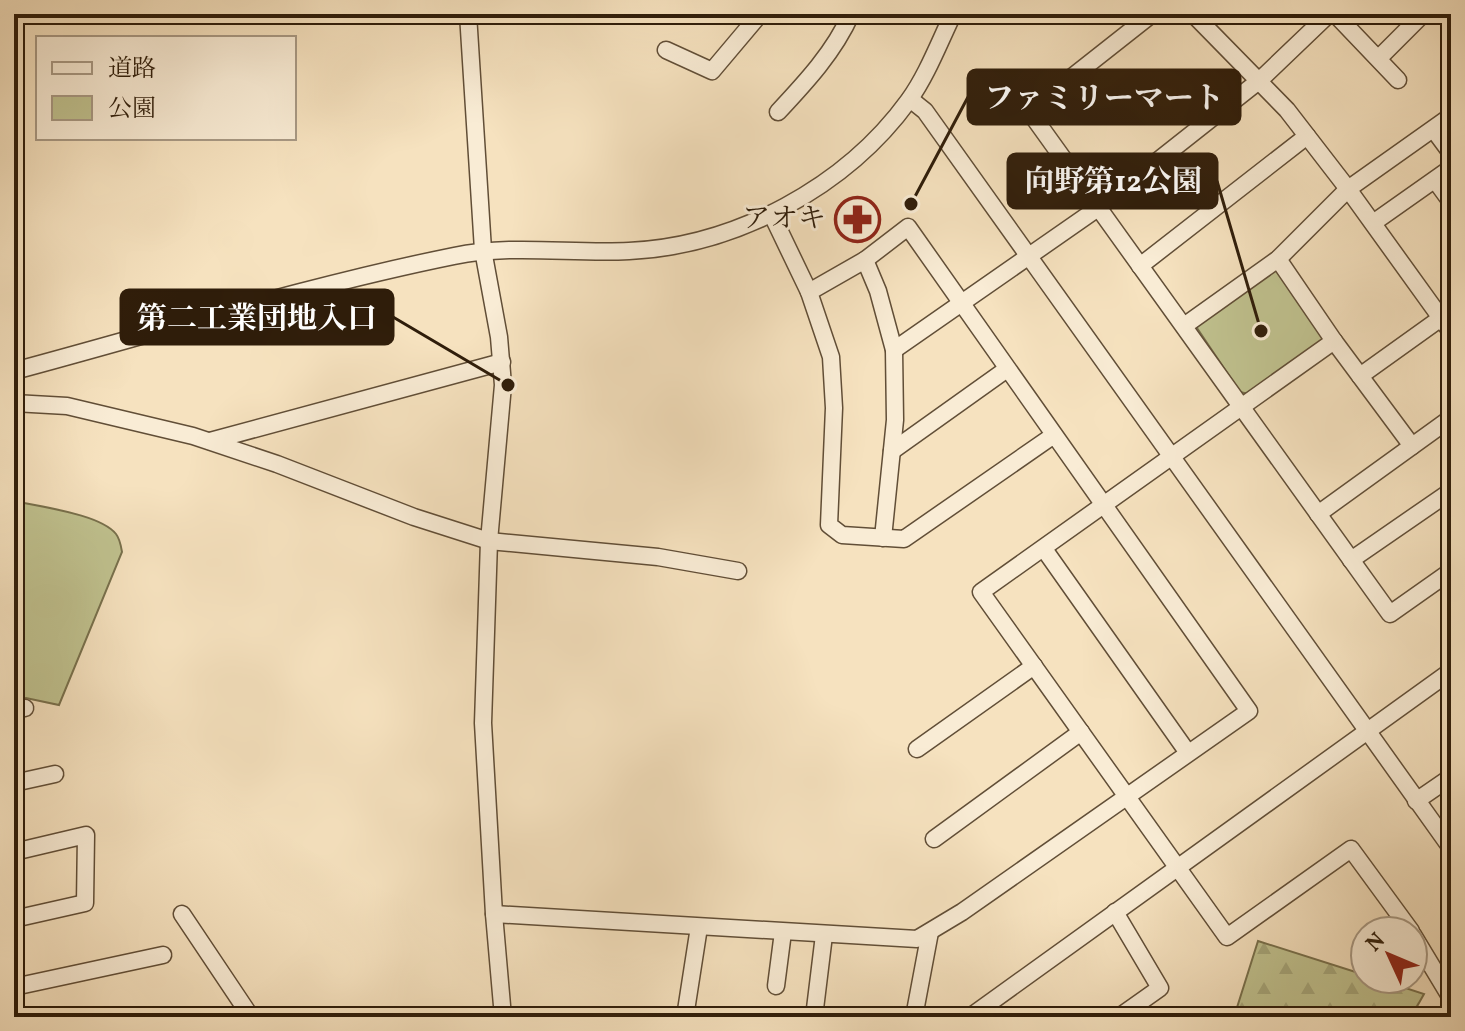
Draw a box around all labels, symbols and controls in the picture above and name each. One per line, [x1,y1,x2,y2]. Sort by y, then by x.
legend [36,36,296,140]
text: 道路 [108,53,156,87]
callout: ファミリーマート [968,70,1240,124]
text: ファミリーマート [984,79,1224,121]
text: 公園 [108,93,156,127]
callout: 向野第12公園 [1008,154,1217,208]
text: 向野第12公園 [1024,162,1202,204]
pharmacy icon: アオキ [833,195,881,243]
place label: アオキ [742,200,826,239]
callout: 第二工業団地入口 [121,290,393,344]
text: 第二工業団地入口 [137,299,377,341]
north arrow [1349,915,1429,995]
text: N [1360,926,1393,959]

